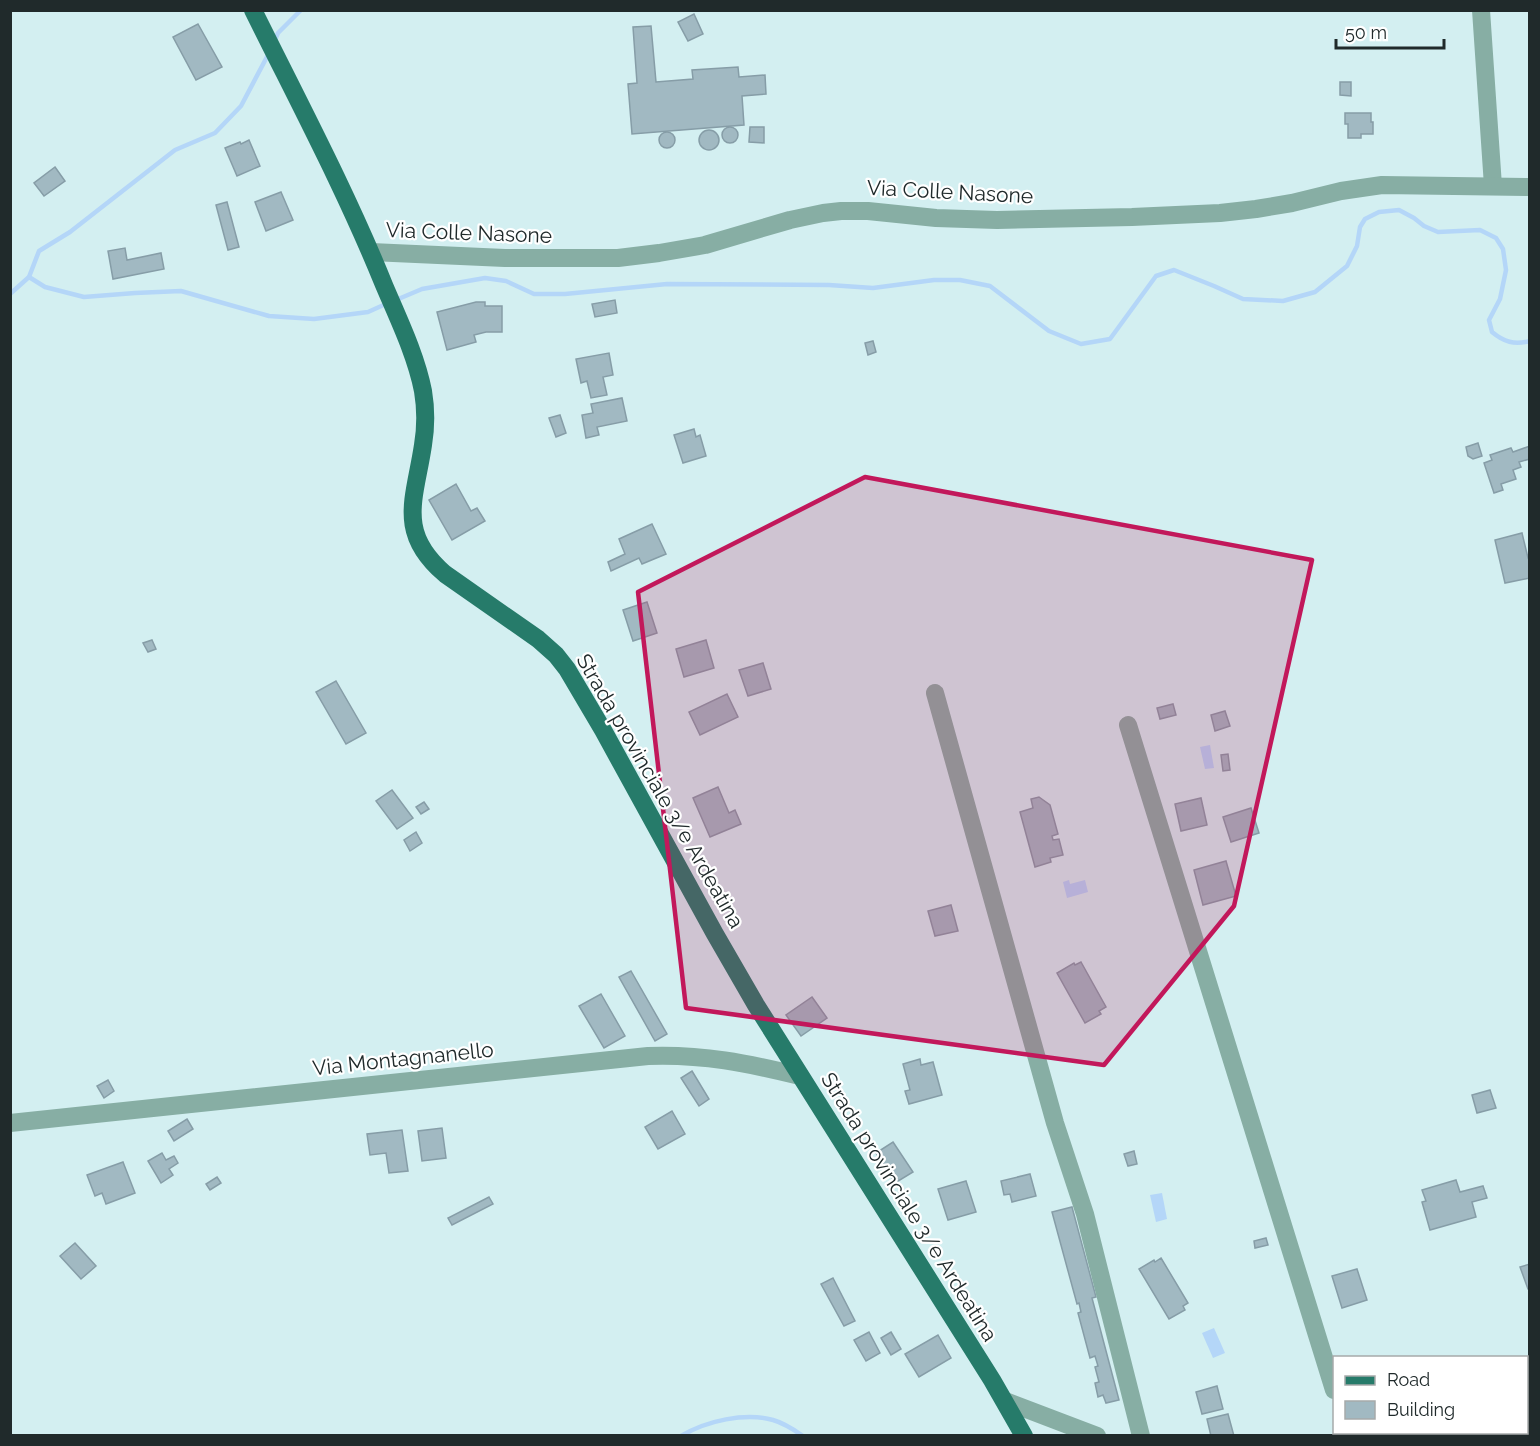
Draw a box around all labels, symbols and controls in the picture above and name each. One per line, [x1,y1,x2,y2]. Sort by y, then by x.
scale bar [1336,12,1444,50]
text: 50 m [1345,22,1387,43]
street label: Via Colle Nasone [866,175,1034,208]
street label: Via Colle Nasone [385,217,553,248]
street label: Strada provinciale 3/e Ardeatina [571,649,749,932]
street label: Via Montagnanello [311,1037,495,1080]
street label: Strada provinciale 3/e Ardeatina [816,1068,1003,1346]
legend [1333,1356,1528,1434]
text: Road [1387,1369,1430,1390]
text: Building [1387,1399,1455,1420]

